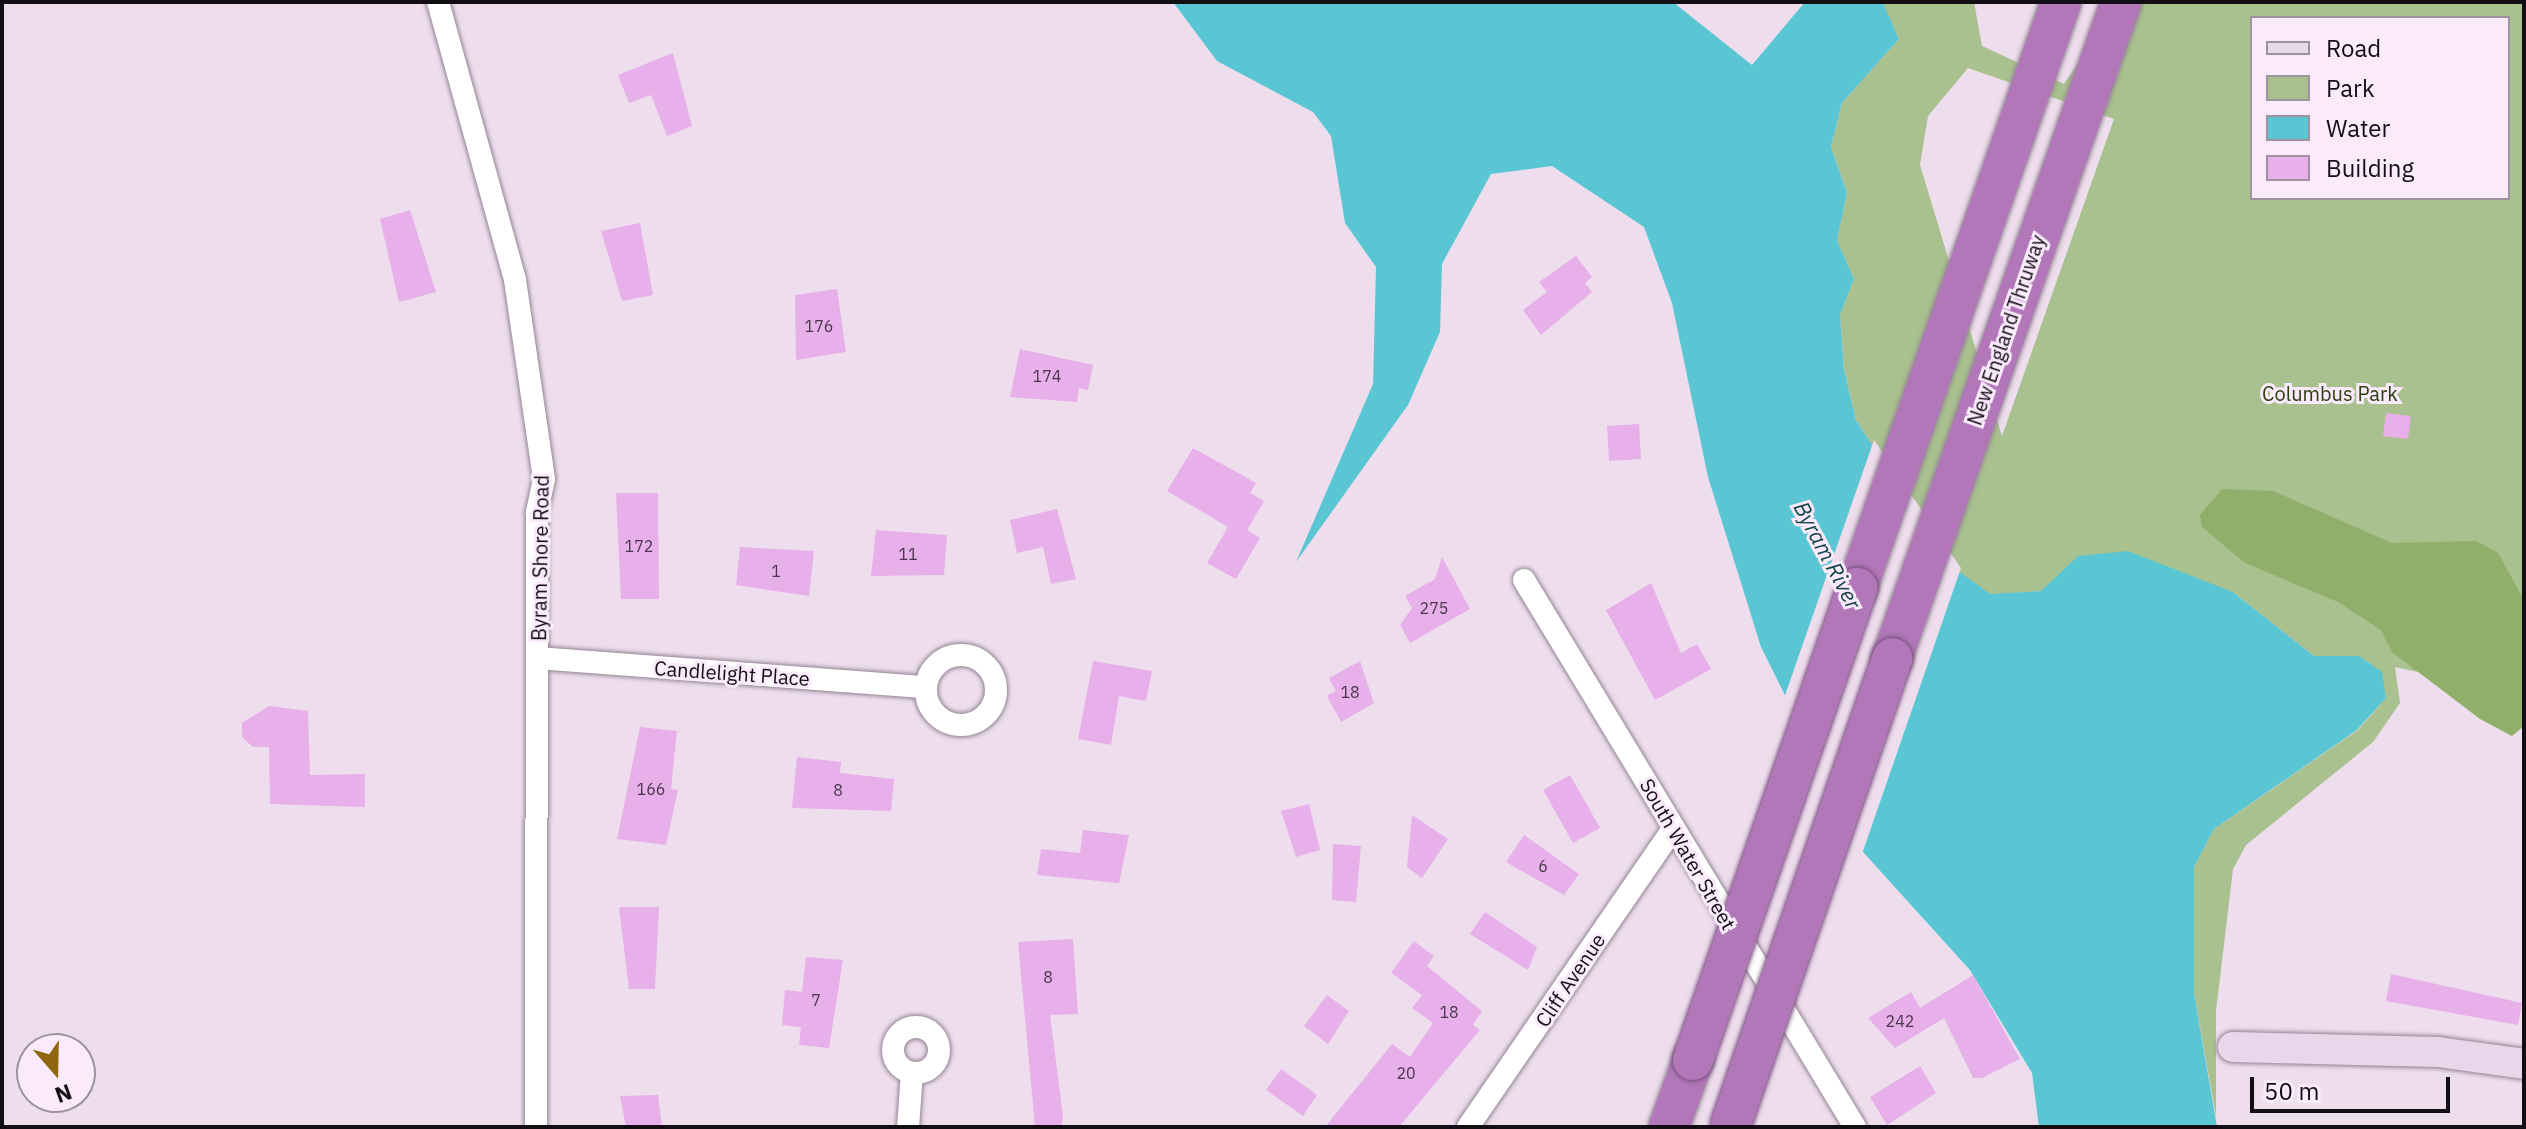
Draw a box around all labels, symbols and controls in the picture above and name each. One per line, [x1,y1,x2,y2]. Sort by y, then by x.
legend [2250,16,2510,200]
text: Road [2326,32,2381,64]
text: Park [2326,72,2375,104]
text: Water [2326,112,2390,144]
text: Building [2326,152,2414,184]
street label: New England Thruway [1962,232,2050,428]
house number: 176 [805,316,833,336]
house number: 174 [1033,366,1061,386]
park label: Columbus Park [2262,381,2398,405]
street label: Byram Shore Road [527,475,553,641]
water label: Byram River [1789,497,1867,613]
house number: 172 [625,536,653,556]
house number: 11 [898,544,918,564]
house number: 1 [771,561,781,581]
house number: 275 [1420,598,1448,618]
street label: Candlelight Place [653,656,811,690]
house number: 18 [1340,682,1360,702]
street label: South Water Street [1635,774,1741,934]
house number: 166 [637,779,665,799]
house number: 8 [833,780,843,800]
house number: 6 [1538,856,1548,876]
street label: Cliff Avenue [1530,929,1610,1031]
house number: 8 [1043,967,1053,987]
house number: 7 [811,990,821,1010]
house number: 18 [1439,1002,1459,1022]
house number: 242 [1886,1011,1914,1031]
north arrow [16,1033,96,1113]
scale bar [2254,1061,2454,1111]
house number: 20 [1396,1063,1416,1083]
text: 50 m [2264,1075,2319,1107]
text: N [51,1078,76,1110]

